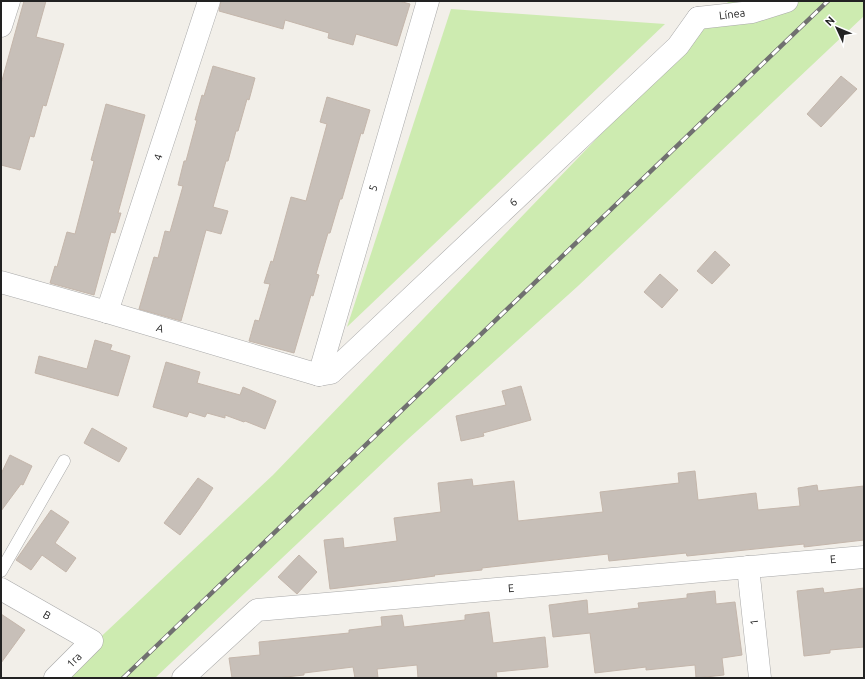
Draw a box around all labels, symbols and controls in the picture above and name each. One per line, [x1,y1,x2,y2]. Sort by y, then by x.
street label: Línea [718,6,746,22]
north arrow [817,8,857,48]
text: N [823,14,837,28]
street label: 4 [151,152,165,162]
street label: 5 [366,183,380,193]
street label: 6 [507,195,519,209]
street label: A [155,321,166,335]
street label: E [829,553,837,565]
street label: E [507,582,515,594]
street label: B [41,608,53,622]
street label: 1 [748,618,760,626]
street label: 1ra [64,650,84,670]

